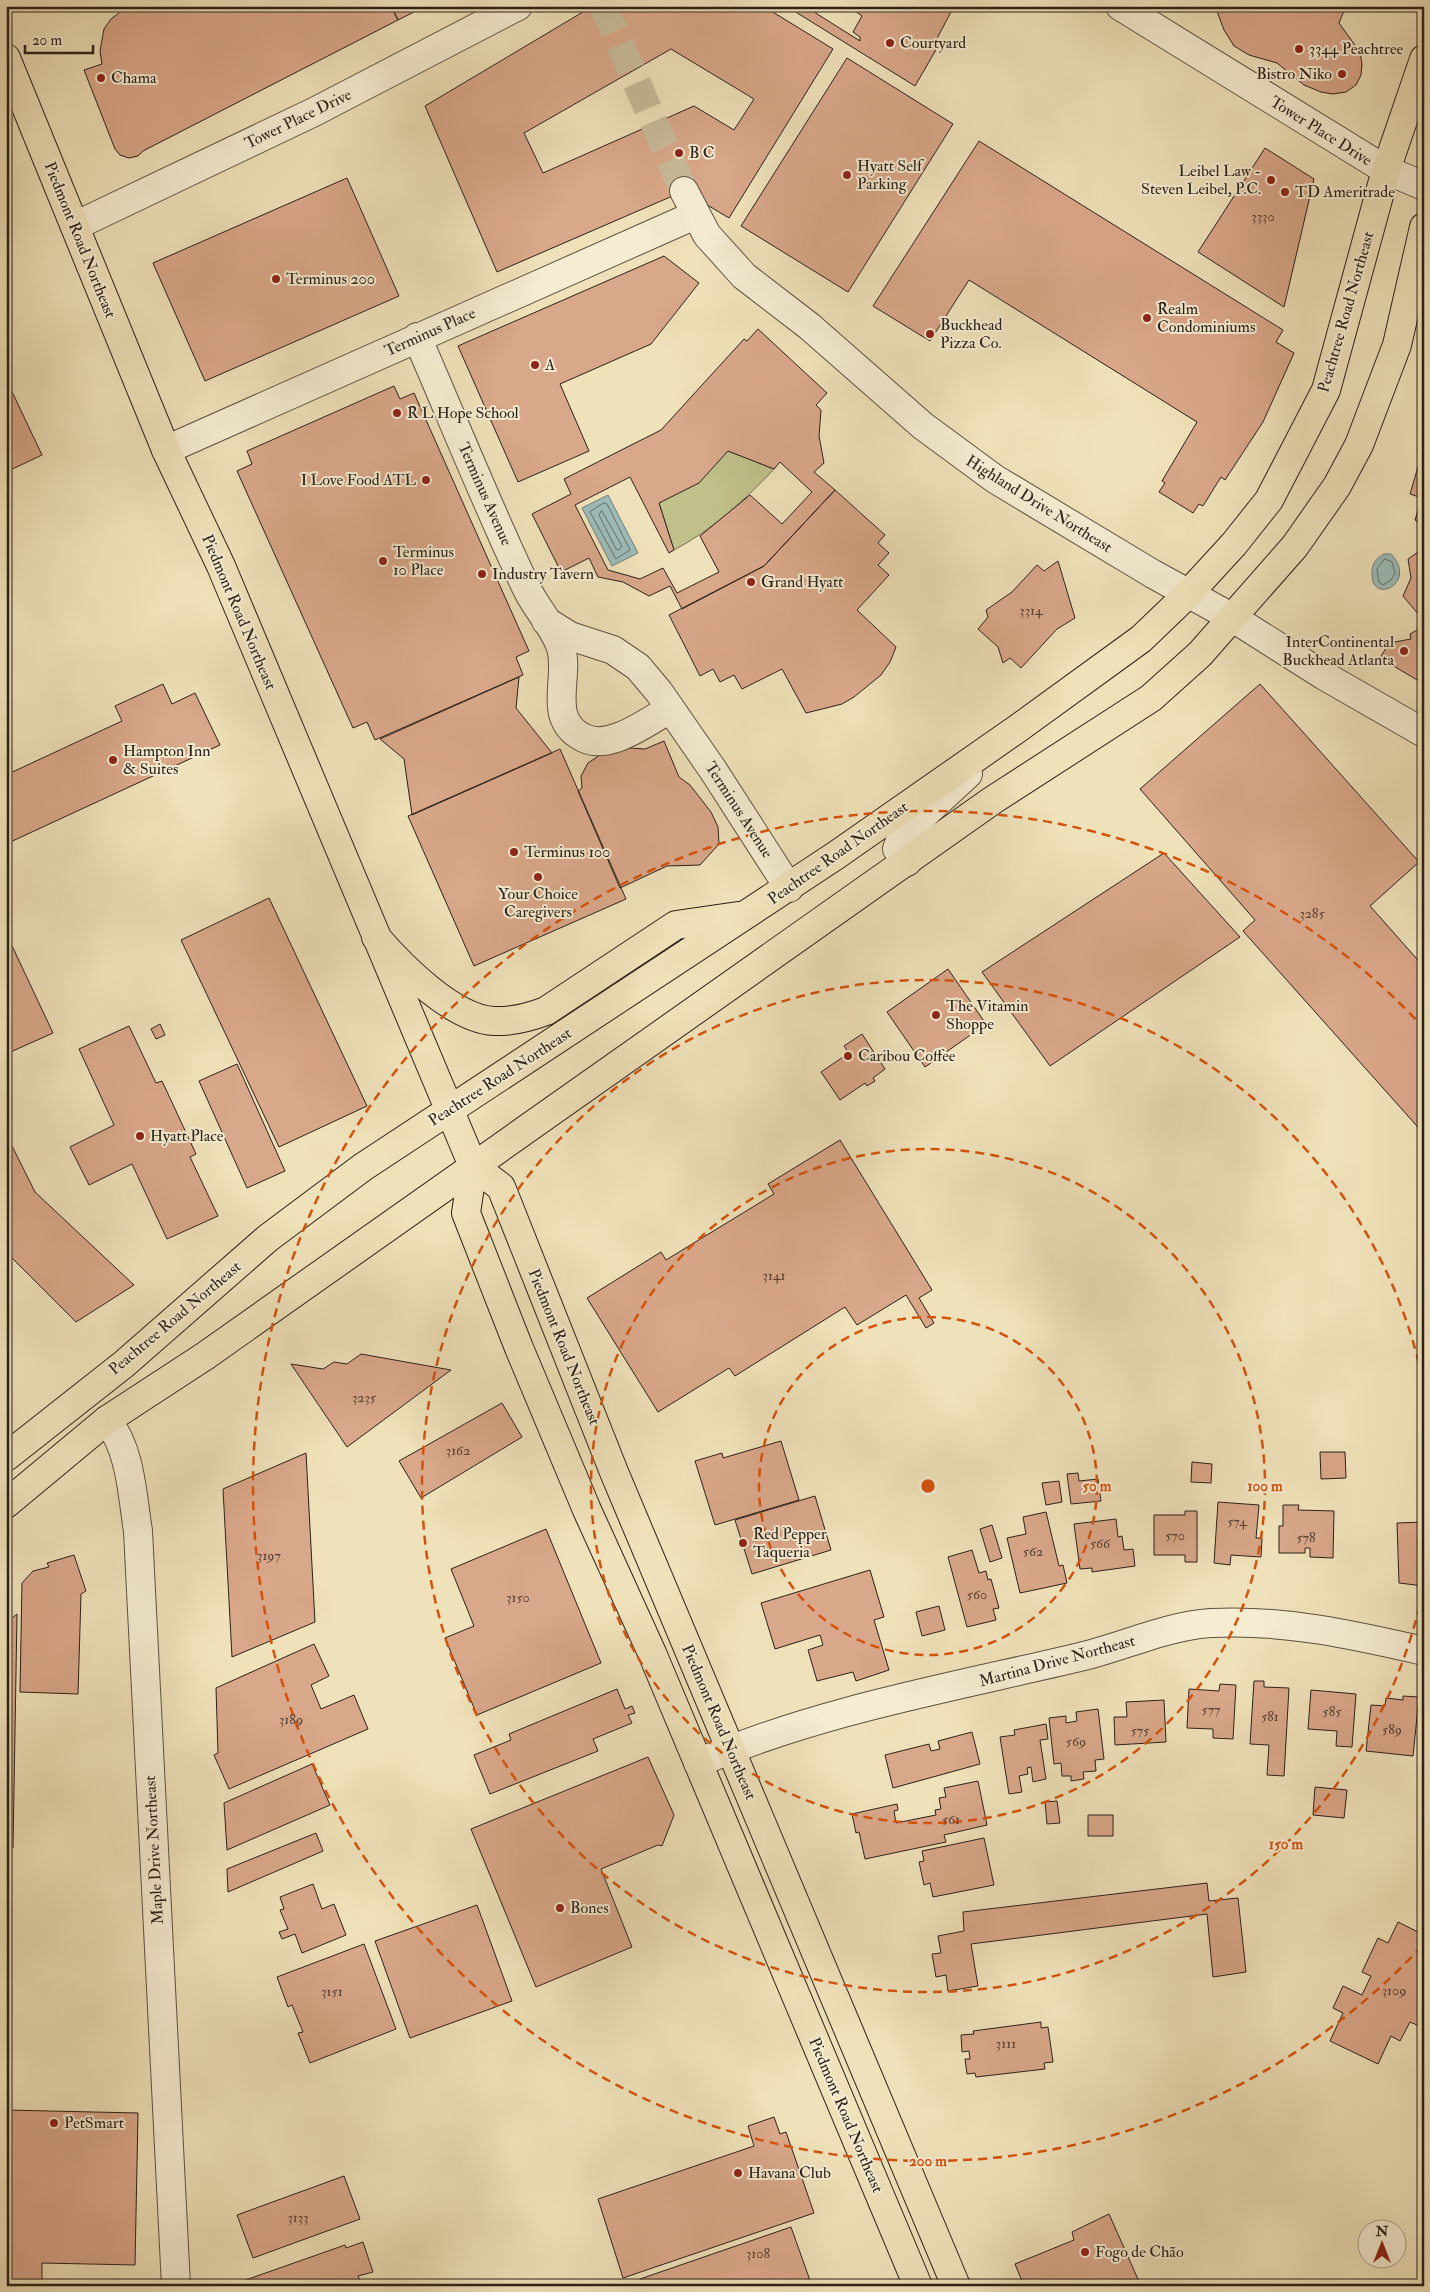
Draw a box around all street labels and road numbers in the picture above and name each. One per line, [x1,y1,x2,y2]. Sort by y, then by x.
street label: Tower Place Drive [241,84,355,153]
street label: Tower Place Drive [1266,92,1376,170]
street label: Piedmont Road Northeast [39,159,121,321]
street label: Peachtree Road Northeast [1313,229,1379,395]
street label: Terminus Place [381,303,479,361]
street label: Terminus Avenue [453,439,517,549]
street label: Highland Drive Northeast [962,451,1116,557]
street label: Piedmont Road Northeast [197,531,281,693]
street label: Terminus Avenue [700,758,778,862]
street label: Peachtree Road Northeast [764,797,912,909]
street label: Peachtree Road Northeast [425,1023,575,1131]
street label: Peachtree Road Northeast [105,1257,245,1379]
street label: Piedmont Road Northeast [523,1266,605,1428]
street label: Martina Drive Northeast [977,1631,1137,1691]
street label: Piedmont Road Northeast [677,1641,761,1803]
street label: Maple Drive Northeast [140,1775,169,1925]
street label: Piedmont Road Northeast [804,2034,888,2196]

